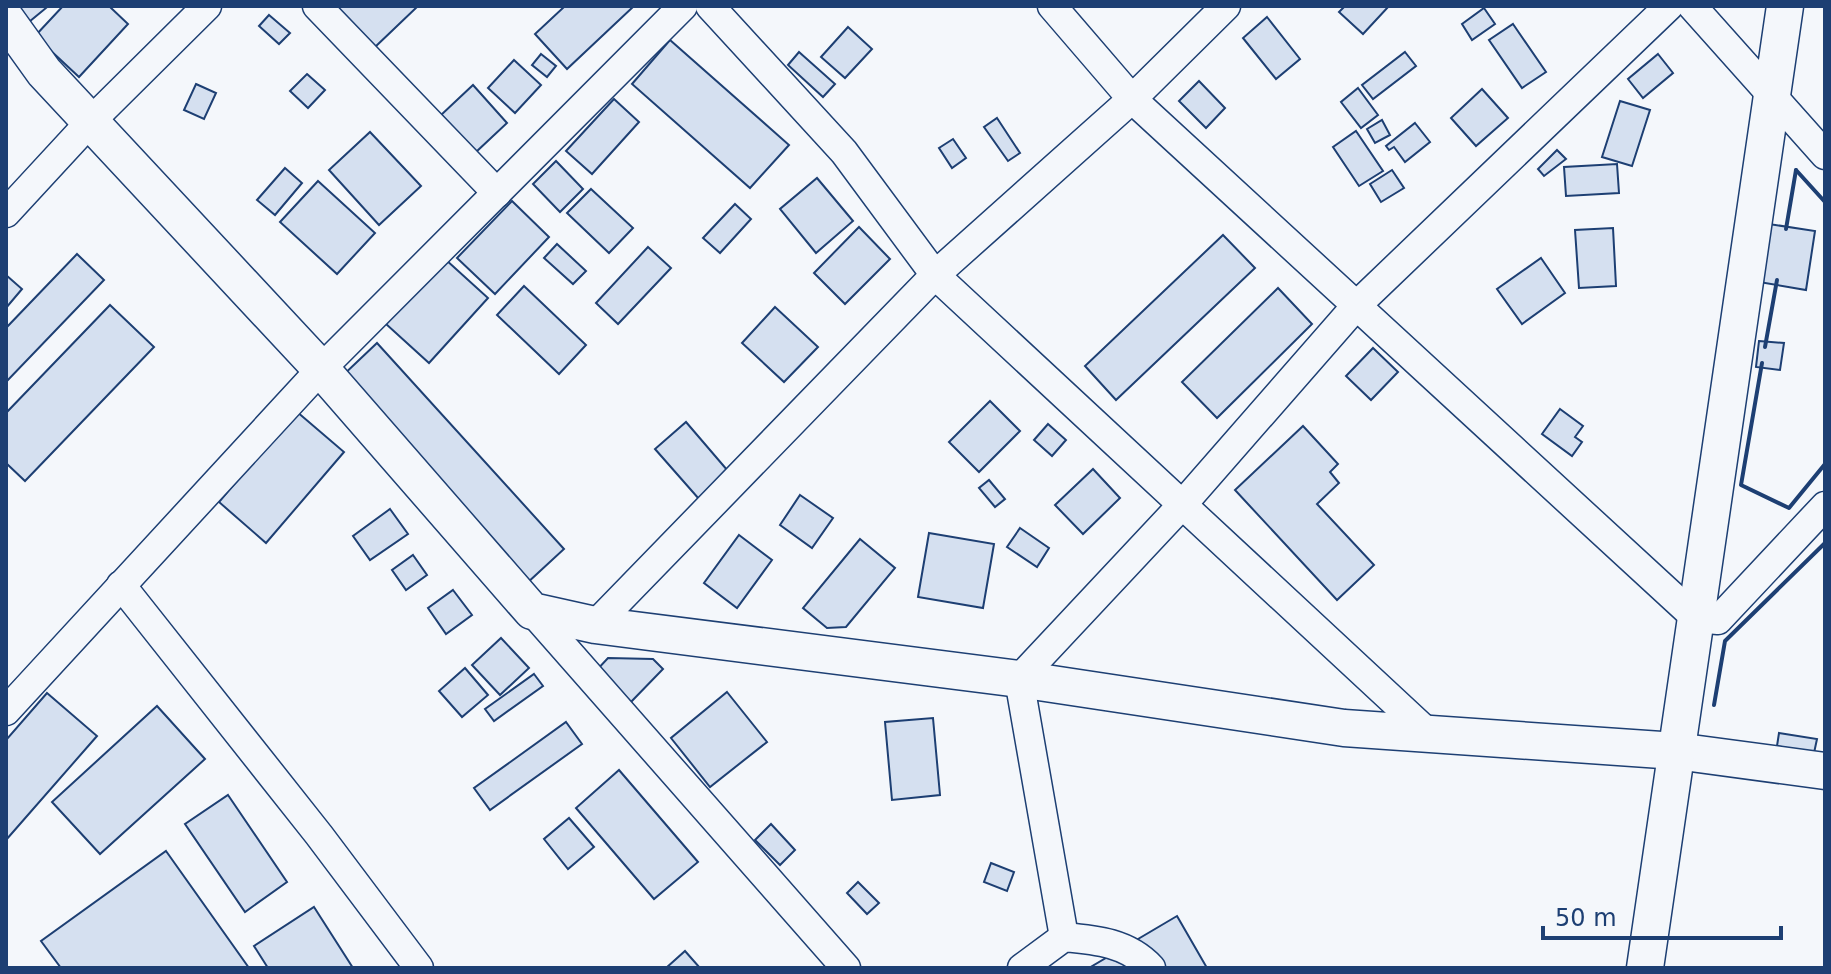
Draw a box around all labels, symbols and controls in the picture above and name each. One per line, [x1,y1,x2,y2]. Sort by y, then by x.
scale bar [1543,890,1781,940]
text: 50 m [1555,904,1617,932]

